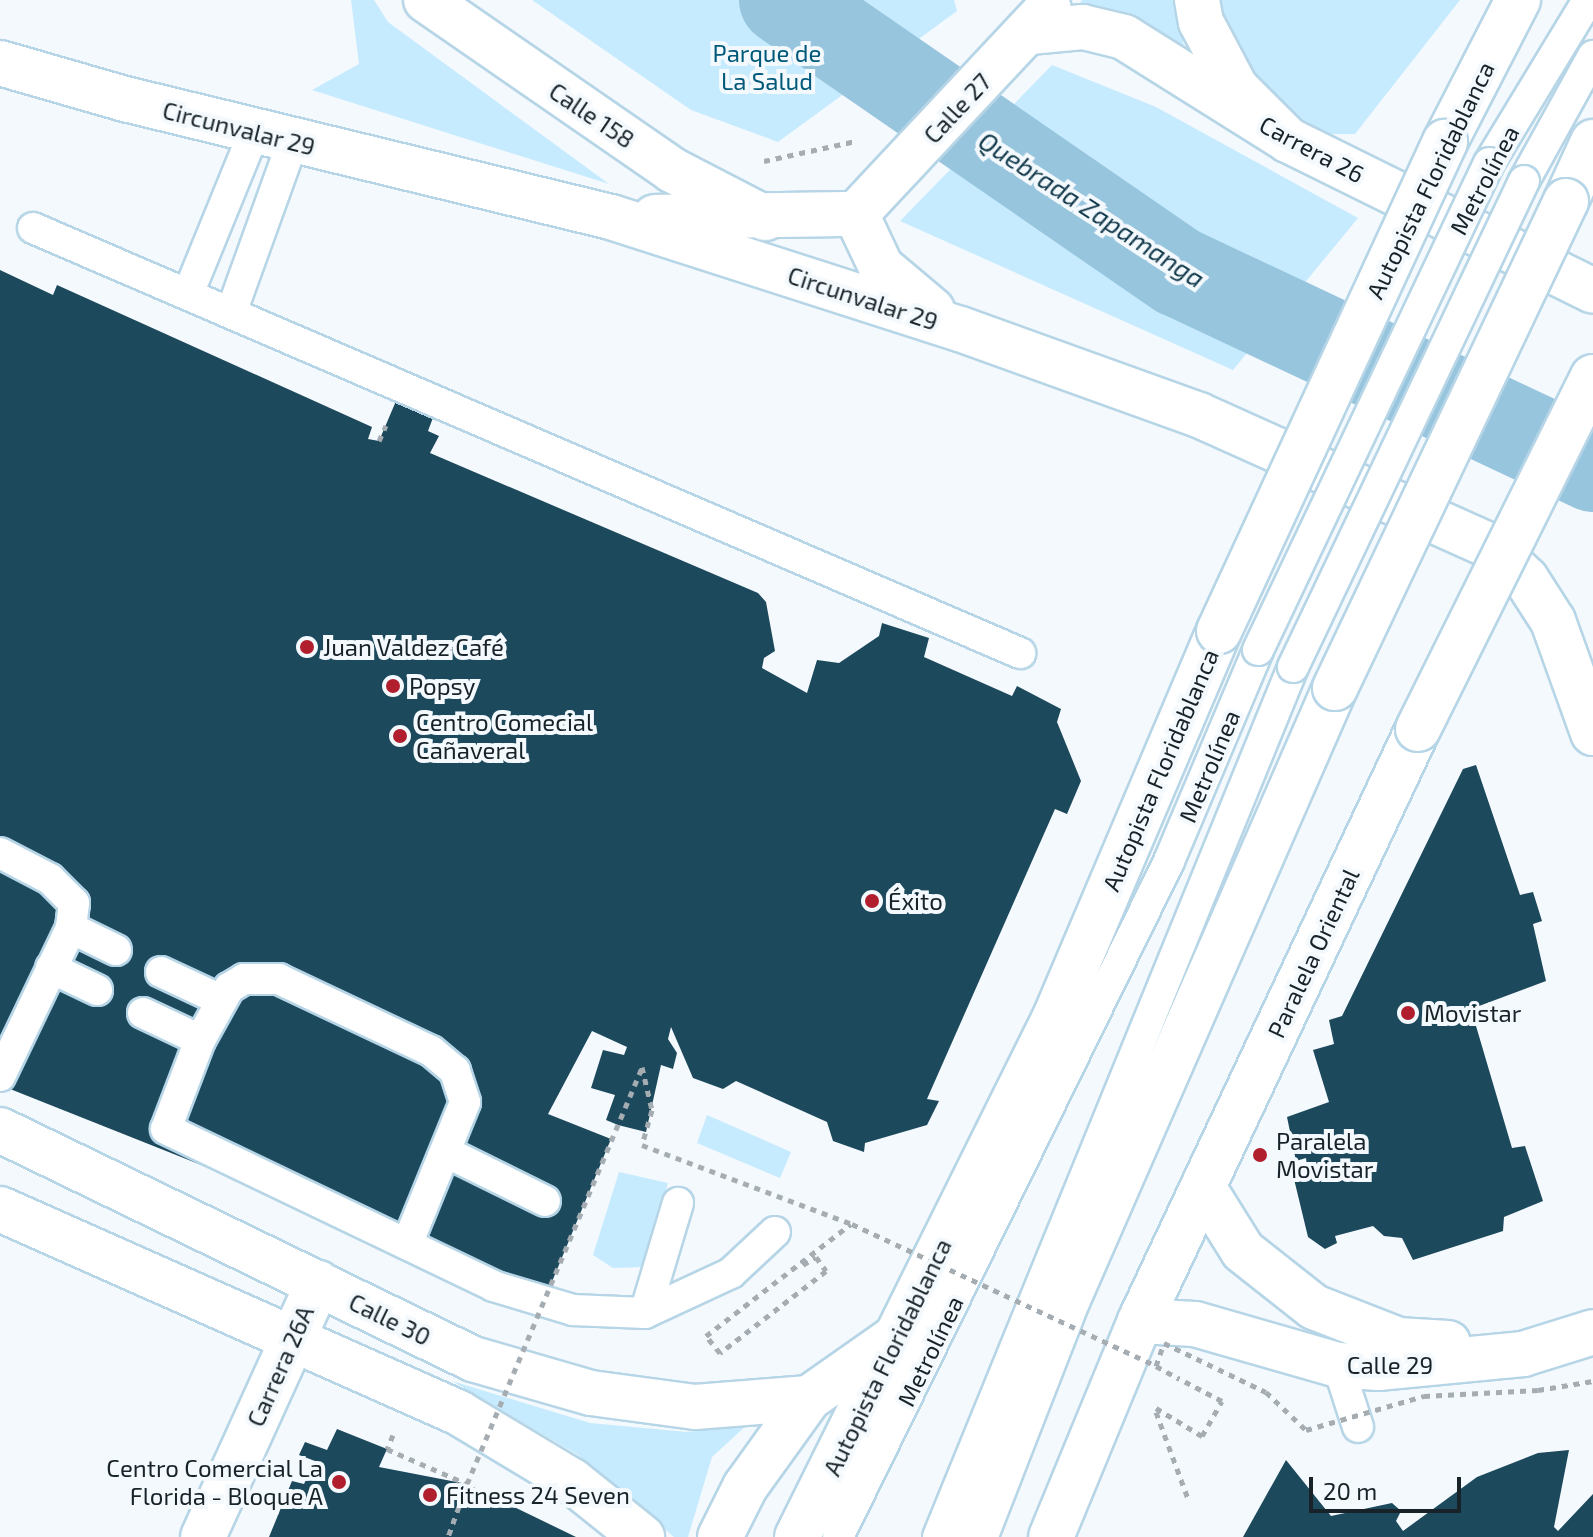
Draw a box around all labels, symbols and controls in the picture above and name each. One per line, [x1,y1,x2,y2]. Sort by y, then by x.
park label: Parque de La Salud [713,39,821,95]
street label: Autopista Floridablanca [1360,57,1500,303]
street label: Calle 27 [917,67,997,149]
street label: Calle 158 [544,76,640,154]
street label: Circunvalar 29 [160,95,318,161]
street label: Carrera 26 [1255,110,1369,188]
street label: Metrolínea [1443,121,1525,239]
water label: Quebrada Zapamanga [973,124,1211,294]
street label: Circunvalar 29 [784,260,942,336]
place label: Juan Valdez Café [323,633,504,661]
marker: Juan Valdez Café [298,638,316,656]
street label: Autopista Floridablanca [1096,645,1224,895]
place label: Popsy [409,672,475,700]
marker: Popsy [384,677,402,695]
street label: Metrolínea [1172,706,1246,826]
place label: Centro Comecial Cañaveral [416,708,593,764]
marker: Centro Comecial Cañaveral [391,727,409,745]
street label: Paralela Oriental [1261,864,1365,1042]
place label: Éxito [888,887,943,915]
marker: Éxito [863,892,881,910]
place label: Movistar [1424,999,1521,1027]
marker: Movistar [1399,1004,1417,1022]
place label: Paralela Movistar [1276,1127,1373,1183]
marker: Paralela Movistar [1251,1146,1269,1164]
street label: Autopista Floridablanca [817,1234,957,1480]
street label: Calle 30 [345,1287,435,1351]
street label: Metrolínea [891,1291,969,1411]
street label: Carrera 26A [241,1301,319,1431]
street label: Calle 29 [1347,1351,1433,1379]
place label: Centro Comercial La Florida - Bloque A [106,1454,323,1510]
scale bar [1313,1461,1465,1511]
marker: Centro Comercial La Florida - Bloque A [330,1473,348,1491]
text: 20 m [1323,1476,1377,1505]
place label: Fitness 24 Seven [446,1481,630,1509]
marker: Fitness 24 Seven [421,1486,439,1504]

